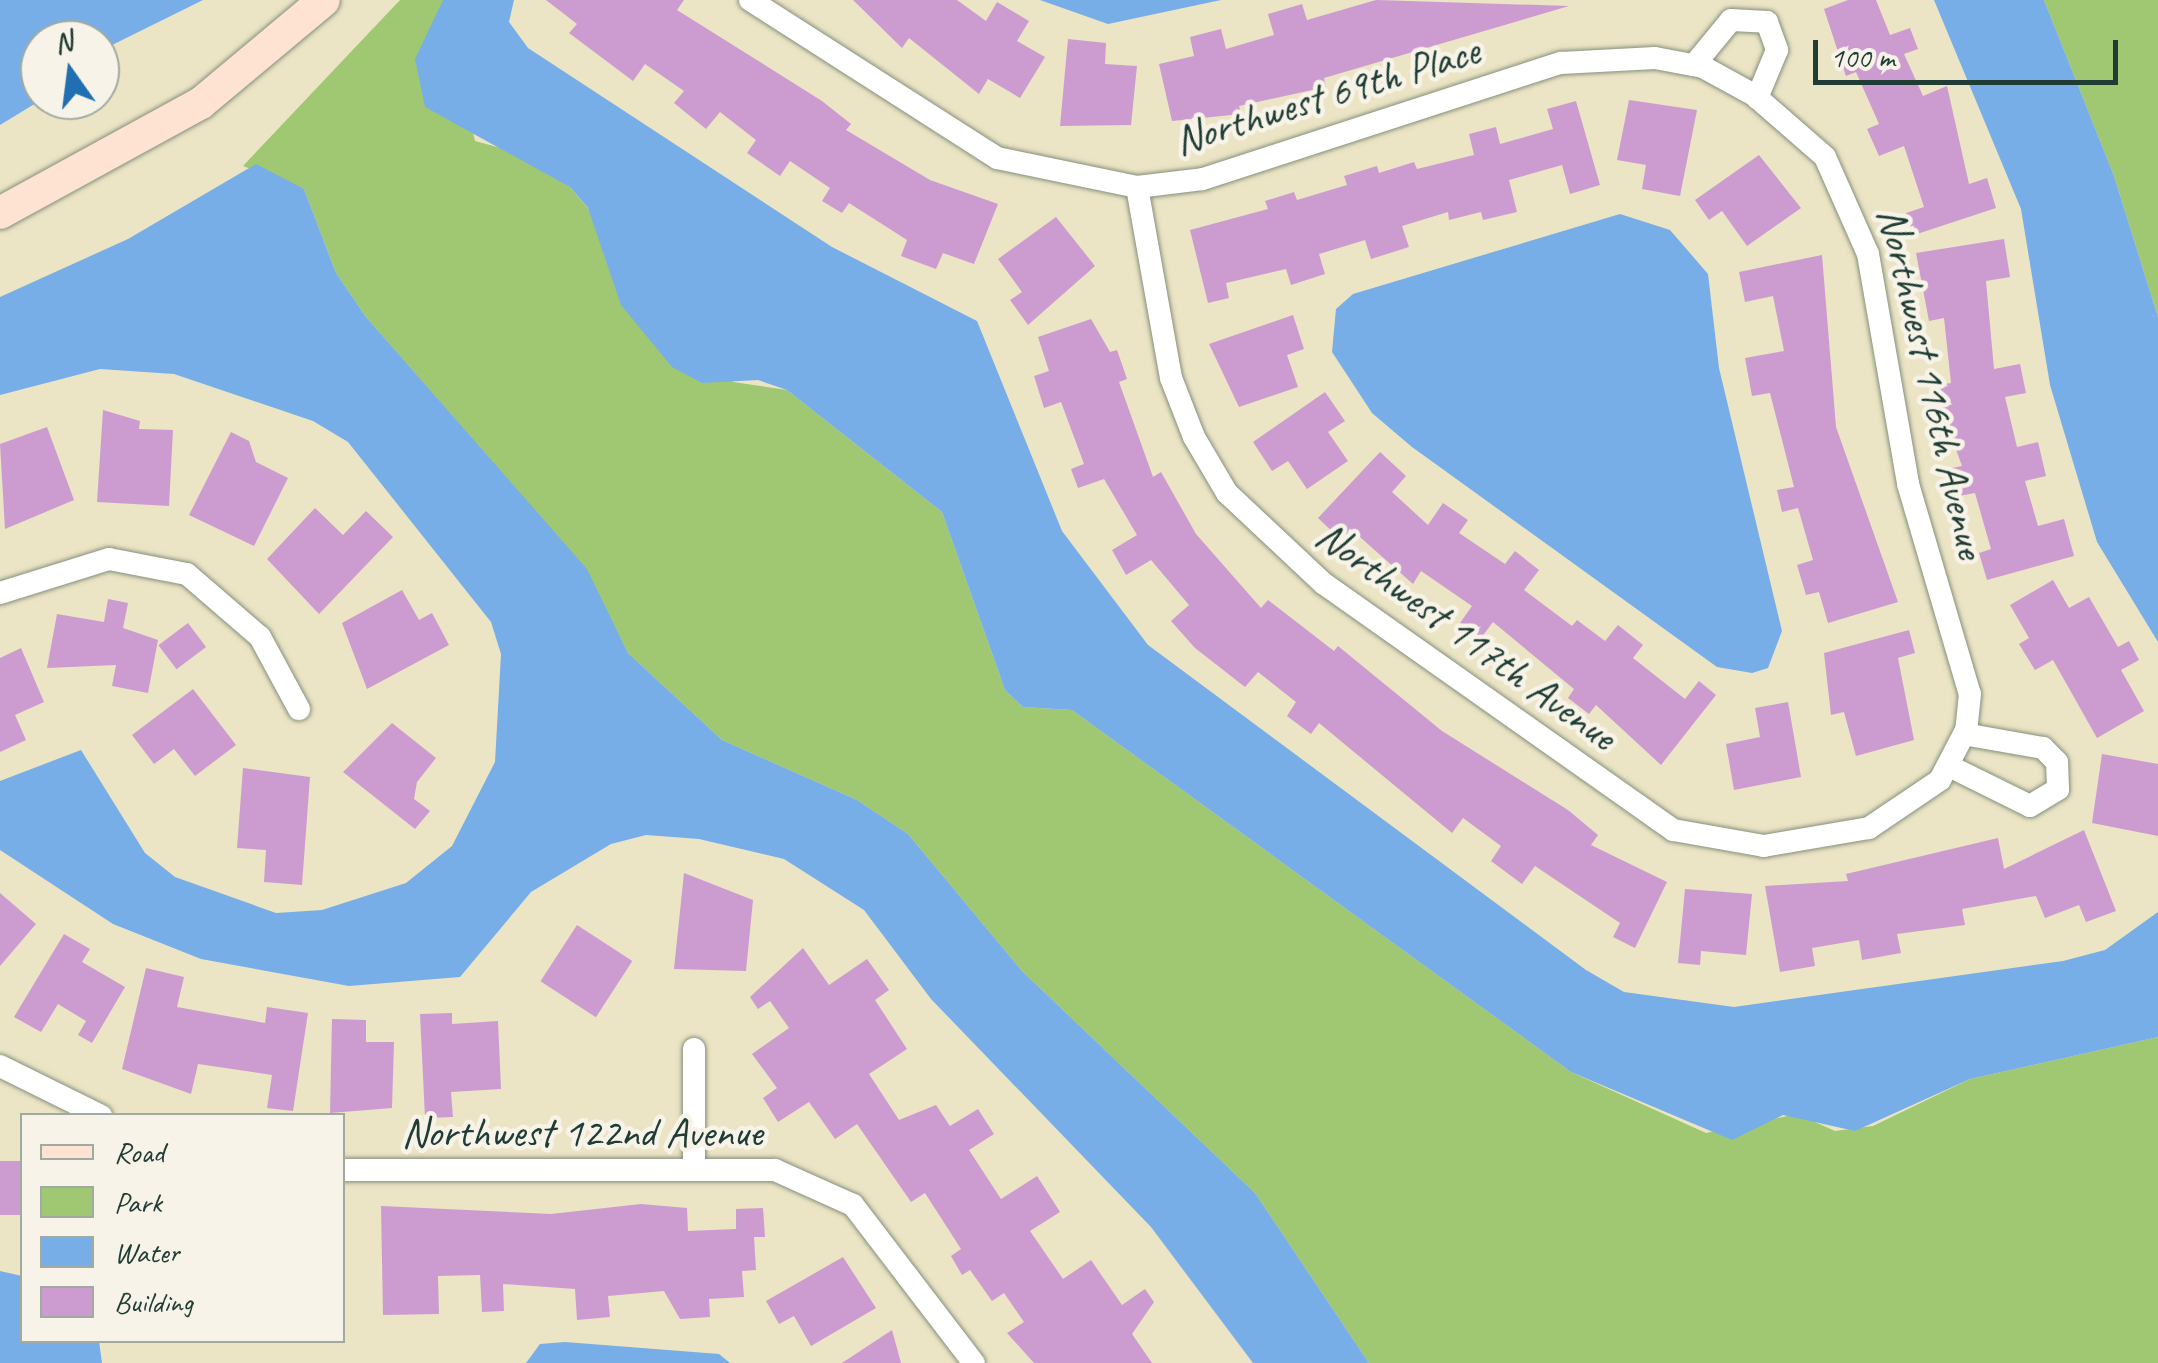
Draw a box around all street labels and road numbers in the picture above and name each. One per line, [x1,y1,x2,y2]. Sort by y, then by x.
street label: Northwest 69th Place [1168,26,1486,166]
street label: Northwest 116th Avenue [1866,203,1996,563]
street label: Northwest 117th Avenue [1306,510,1626,762]
street label: Northwest 122nd Avenue [402,1108,762,1158]

